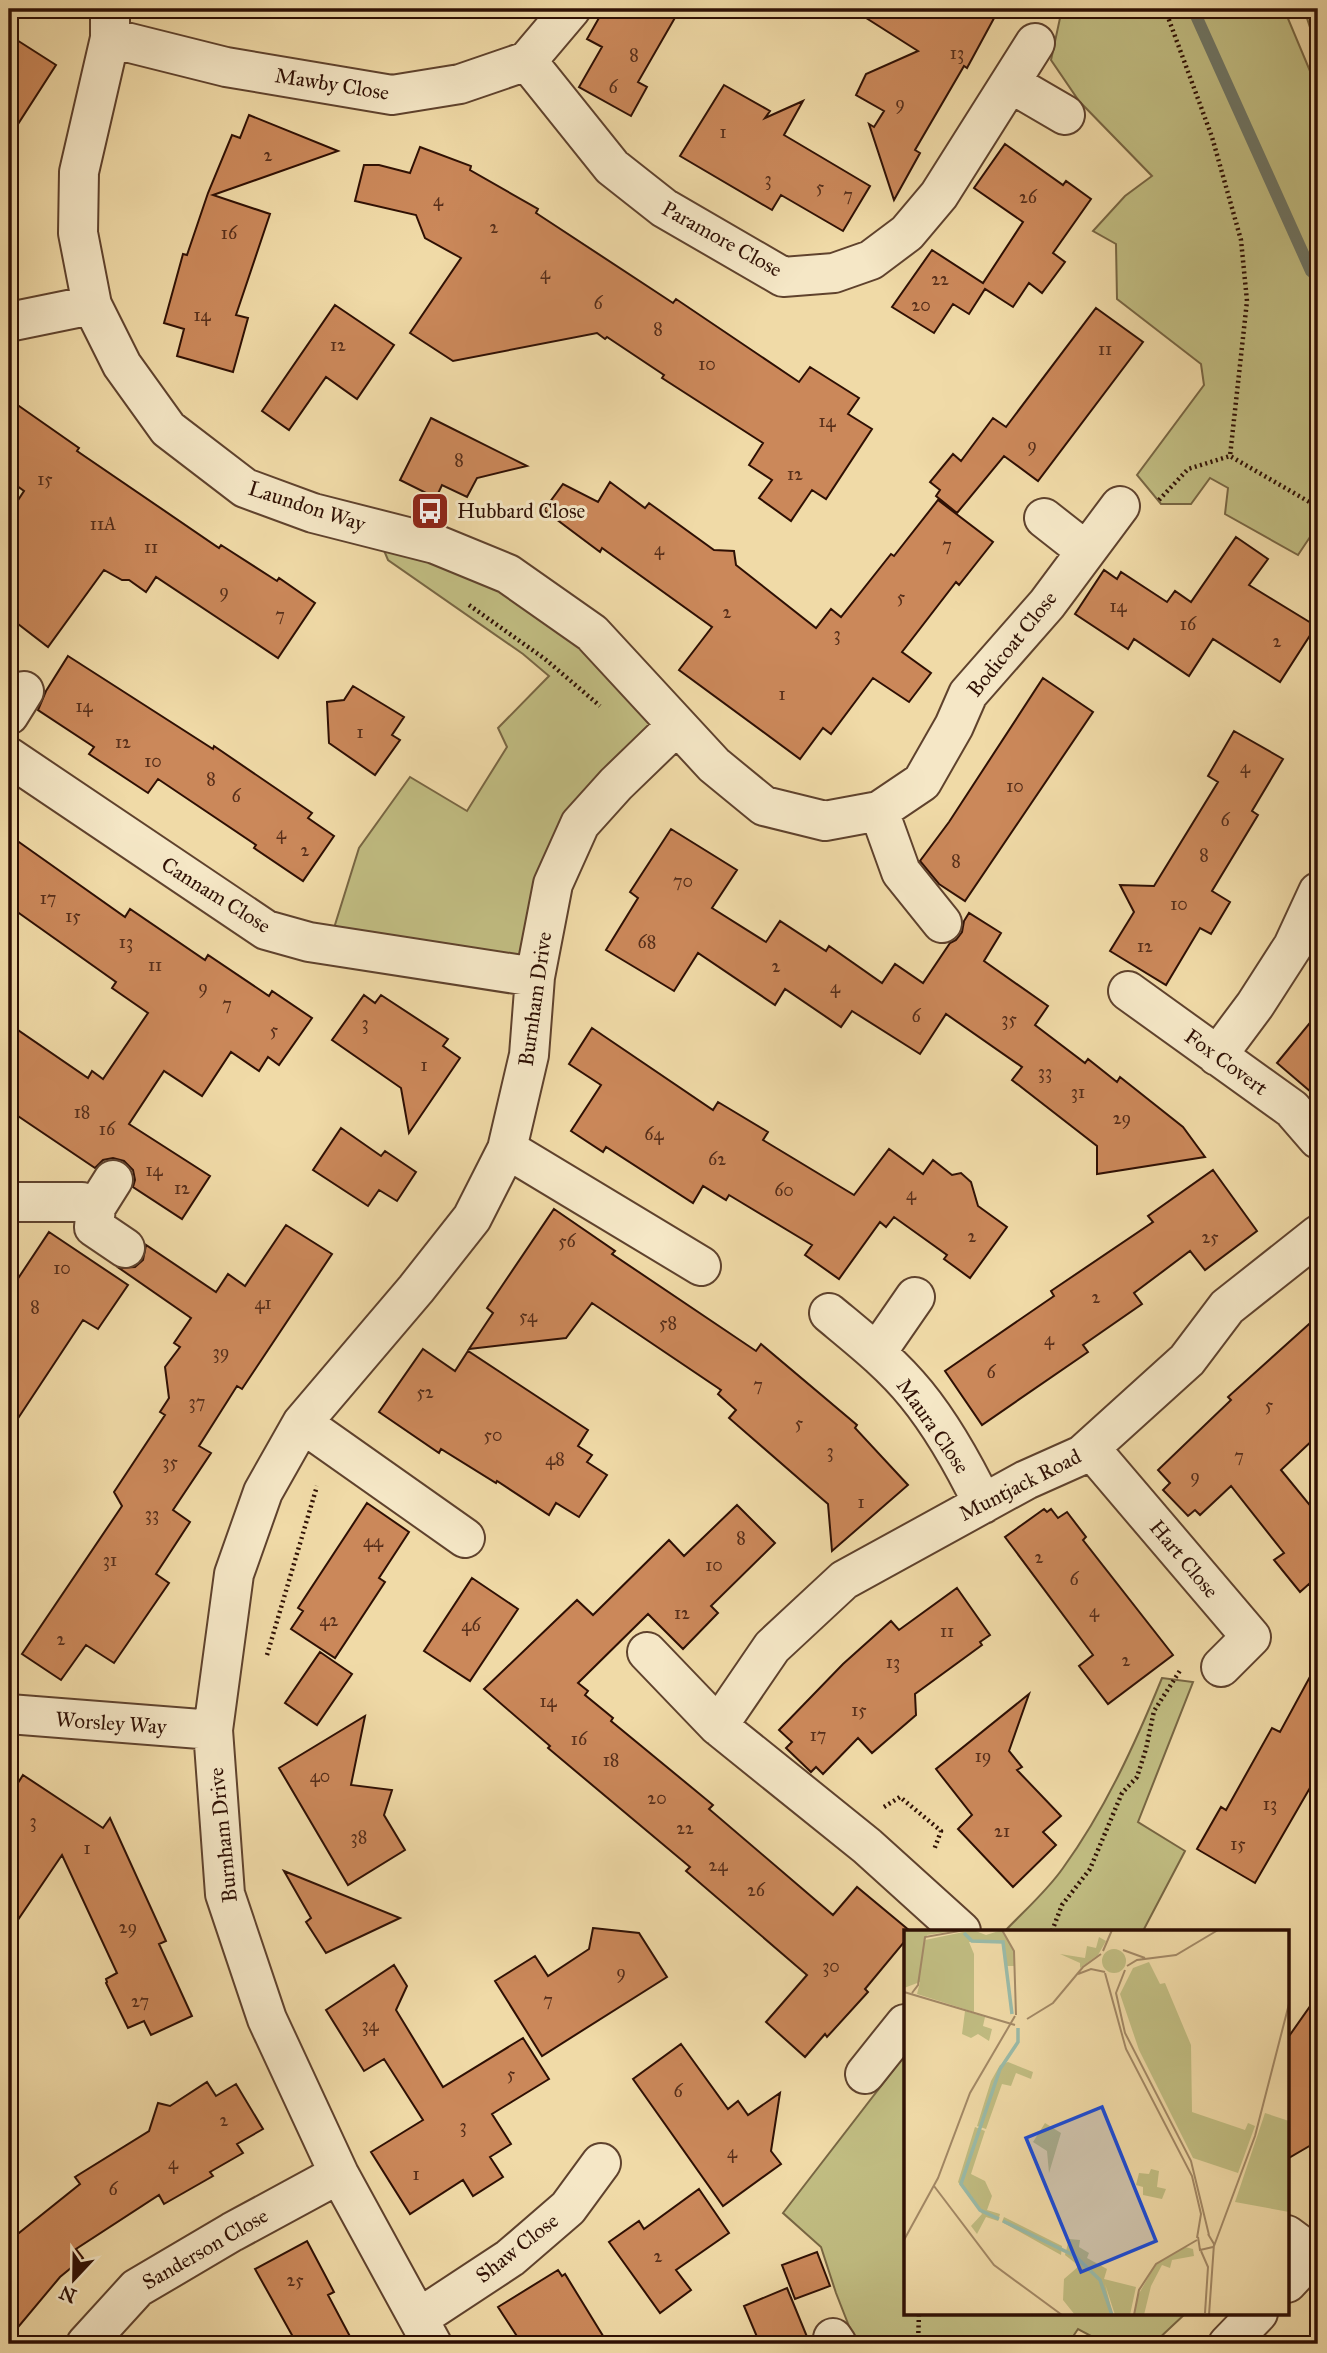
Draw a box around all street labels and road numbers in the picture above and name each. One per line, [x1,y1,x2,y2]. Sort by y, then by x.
street label: Mawby Close [273,62,391,106]
street label: Paramore Close [657,195,787,283]
street label: Laundon Way [245,475,370,537]
street label: Bodicoat Close [962,586,1063,702]
street label: Cannam Close [157,851,276,939]
street label: Burnham Drive [513,930,557,1068]
street label: Fox Covert [1179,1023,1273,1101]
street label: Maura Close [891,1373,975,1479]
street label: Muntjack Road [955,1443,1086,1527]
street label: Hart Close [1144,1515,1224,1604]
street label: Worsley Way [55,1706,169,1740]
street label: Burnham Drive [203,1766,243,1904]
street label: Sanderson Close [138,2202,273,2295]
street label: Shaw Close [470,2207,564,2288]

